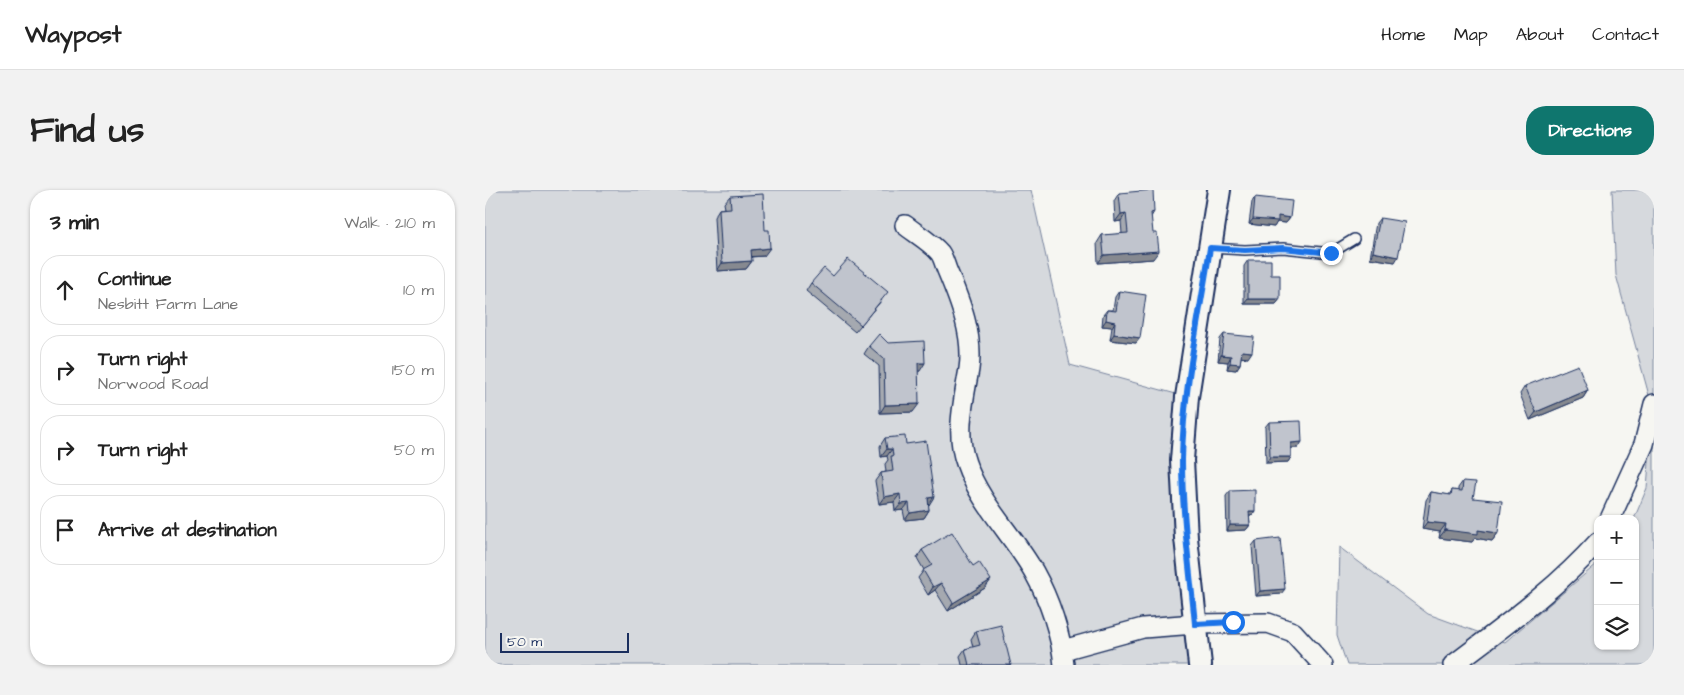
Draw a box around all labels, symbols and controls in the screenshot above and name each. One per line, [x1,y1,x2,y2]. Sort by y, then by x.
text: Waypost [25,18,122,52]
text: Home [1381,22,1426,47]
text: Map [1454,22,1488,47]
text: About [1516,22,1564,47]
text: Contact [1592,22,1659,47]
text: Find us [30,106,144,155]
button: Directions [1526,106,1654,155]
text: 3 min [50,208,99,237]
text: Walk · 210 m [344,212,435,234]
route end [1320,242,1343,265]
text: Continue [98,266,172,293]
icon: ahead [51,276,79,304]
text: 10 m [403,279,434,301]
text: Nesbitt Farm Lane [98,293,238,315]
text: Turn right [98,346,187,373]
icon: right [51,356,79,384]
text: 150 m [392,359,434,381]
text: Norwood Road [98,373,208,395]
icon: right [51,436,79,464]
text: Turn right [98,437,187,464]
text: 50 m [394,439,434,461]
map controls [1594,515,1639,650]
button: + [1594,515,1639,560]
icon: arrive [51,516,79,544]
text: Arrive at destination [98,517,277,544]
button: − [1594,560,1639,605]
button: layers [1594,605,1639,650]
route start [1222,611,1245,634]
scale bar [500,630,629,653]
text: 50 m [507,632,542,652]

